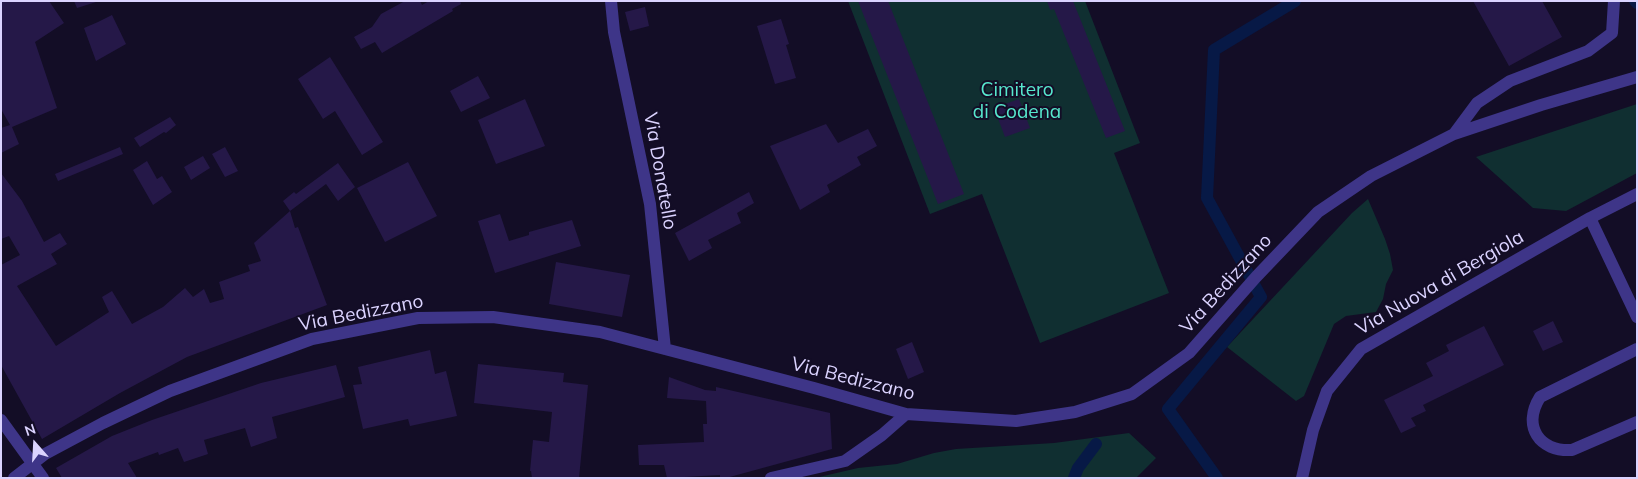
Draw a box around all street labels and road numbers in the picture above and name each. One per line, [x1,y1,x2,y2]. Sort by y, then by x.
street label: Via Donatello [638,111,682,231]
street label: Via Nuova di Bergiola [1352,226,1528,340]
street label: Via Bedizzano [1175,229,1277,339]
street label: Via Bedizzano [297,290,425,336]
street label: Via Bedizzano [789,353,917,405]

